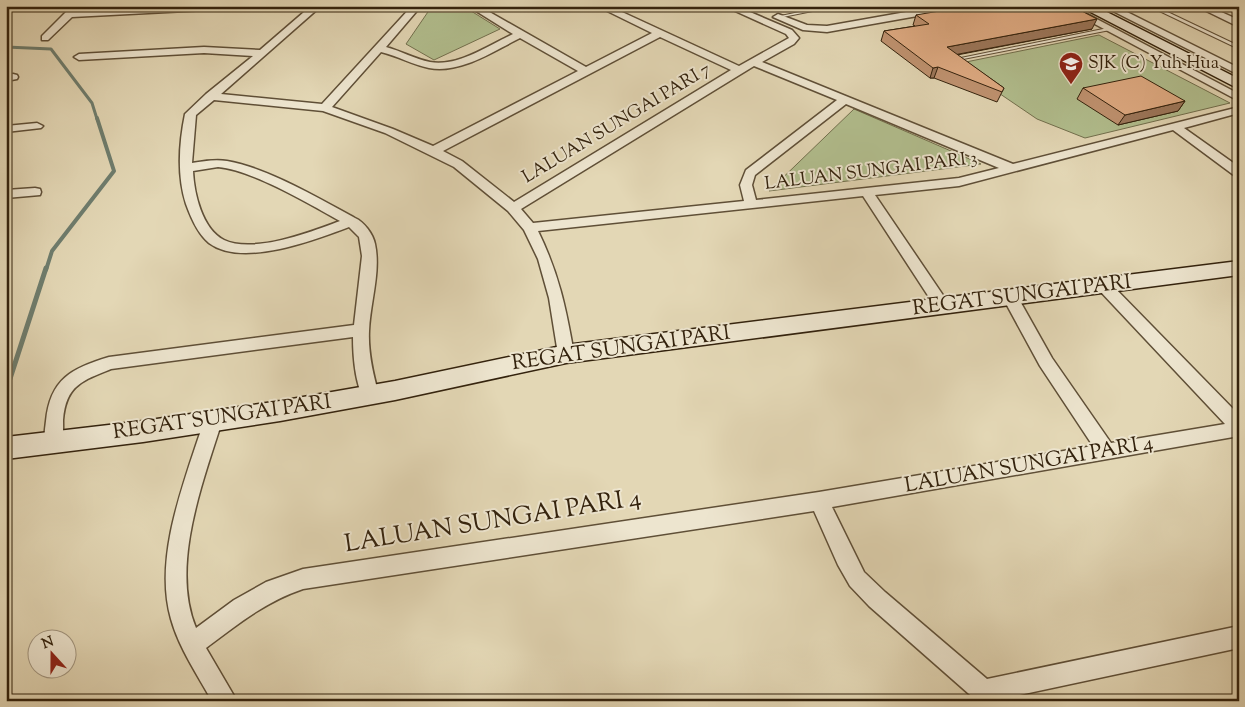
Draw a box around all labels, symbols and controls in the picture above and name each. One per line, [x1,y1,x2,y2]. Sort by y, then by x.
school or university icon: SJK (C) Yuh Hua [1058,51,1084,85]
place label: SJK (C) Yuh Hua [1088,51,1219,77]
street label: LALUAN SUNGAI PARI 7 [518,57,716,191]
street label: LALUAN SUNGAI PARI 3 [763,146,979,198]
street label: REGAT SUNGAI PARI [911,268,1133,324]
street label: REGAT SUNGAI PARI [510,319,732,379]
street label: REGAT SUNGAI PARI [111,388,333,448]
street label: LALUAN SUNGAI PARI 4 [902,428,1156,502]
street label: LALUAN SUNGAI PARI 4 [342,481,644,563]
north arrow [28,630,78,680]
text: N [39,632,57,655]

